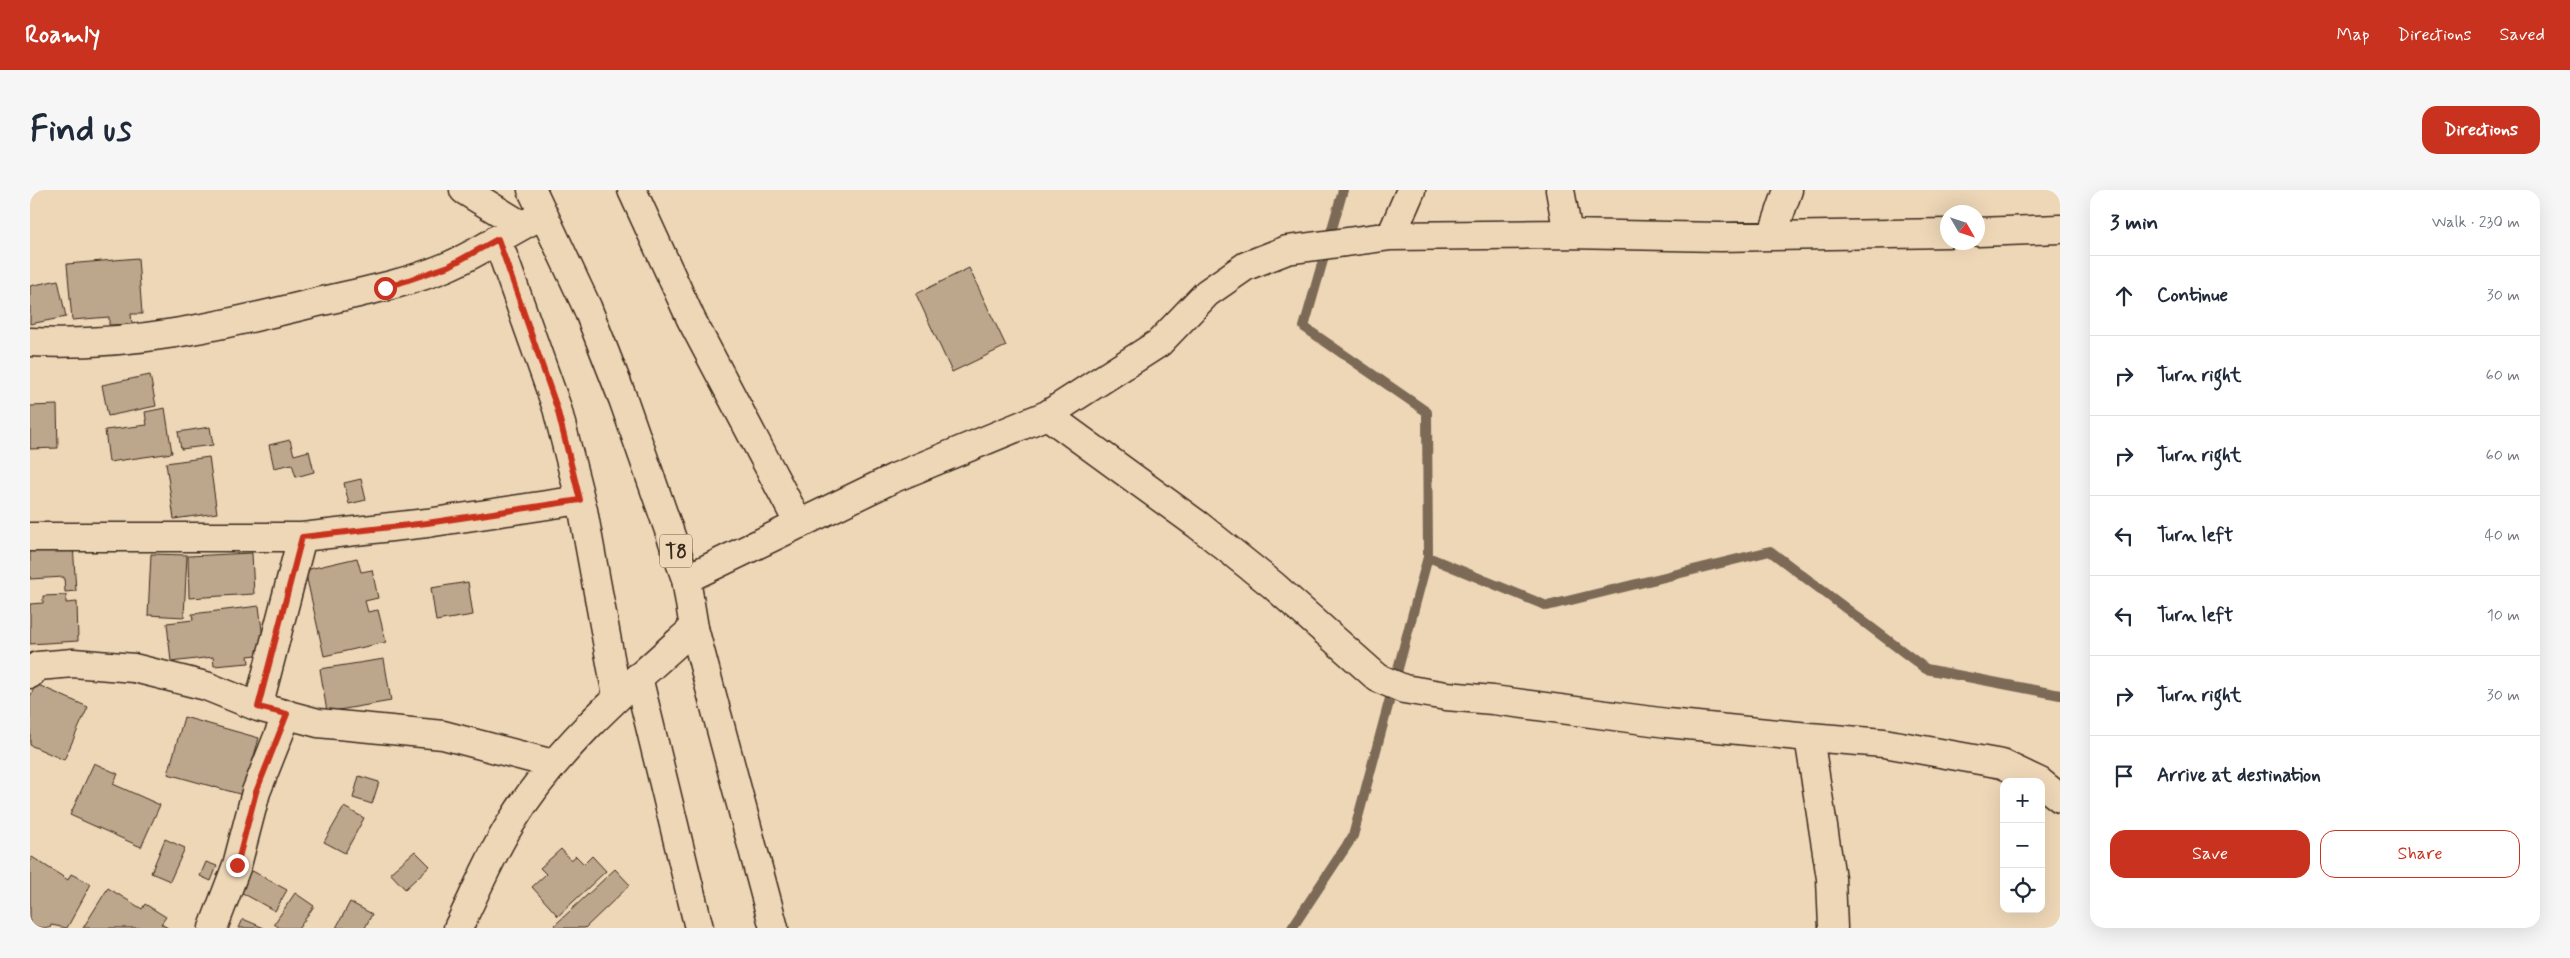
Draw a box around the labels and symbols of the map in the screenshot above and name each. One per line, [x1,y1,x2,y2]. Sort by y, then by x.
north arrow [1940,205,1985,250]
route start [374,277,397,300]
road number: T8 [660,534,692,568]
route end [226,854,249,877]

